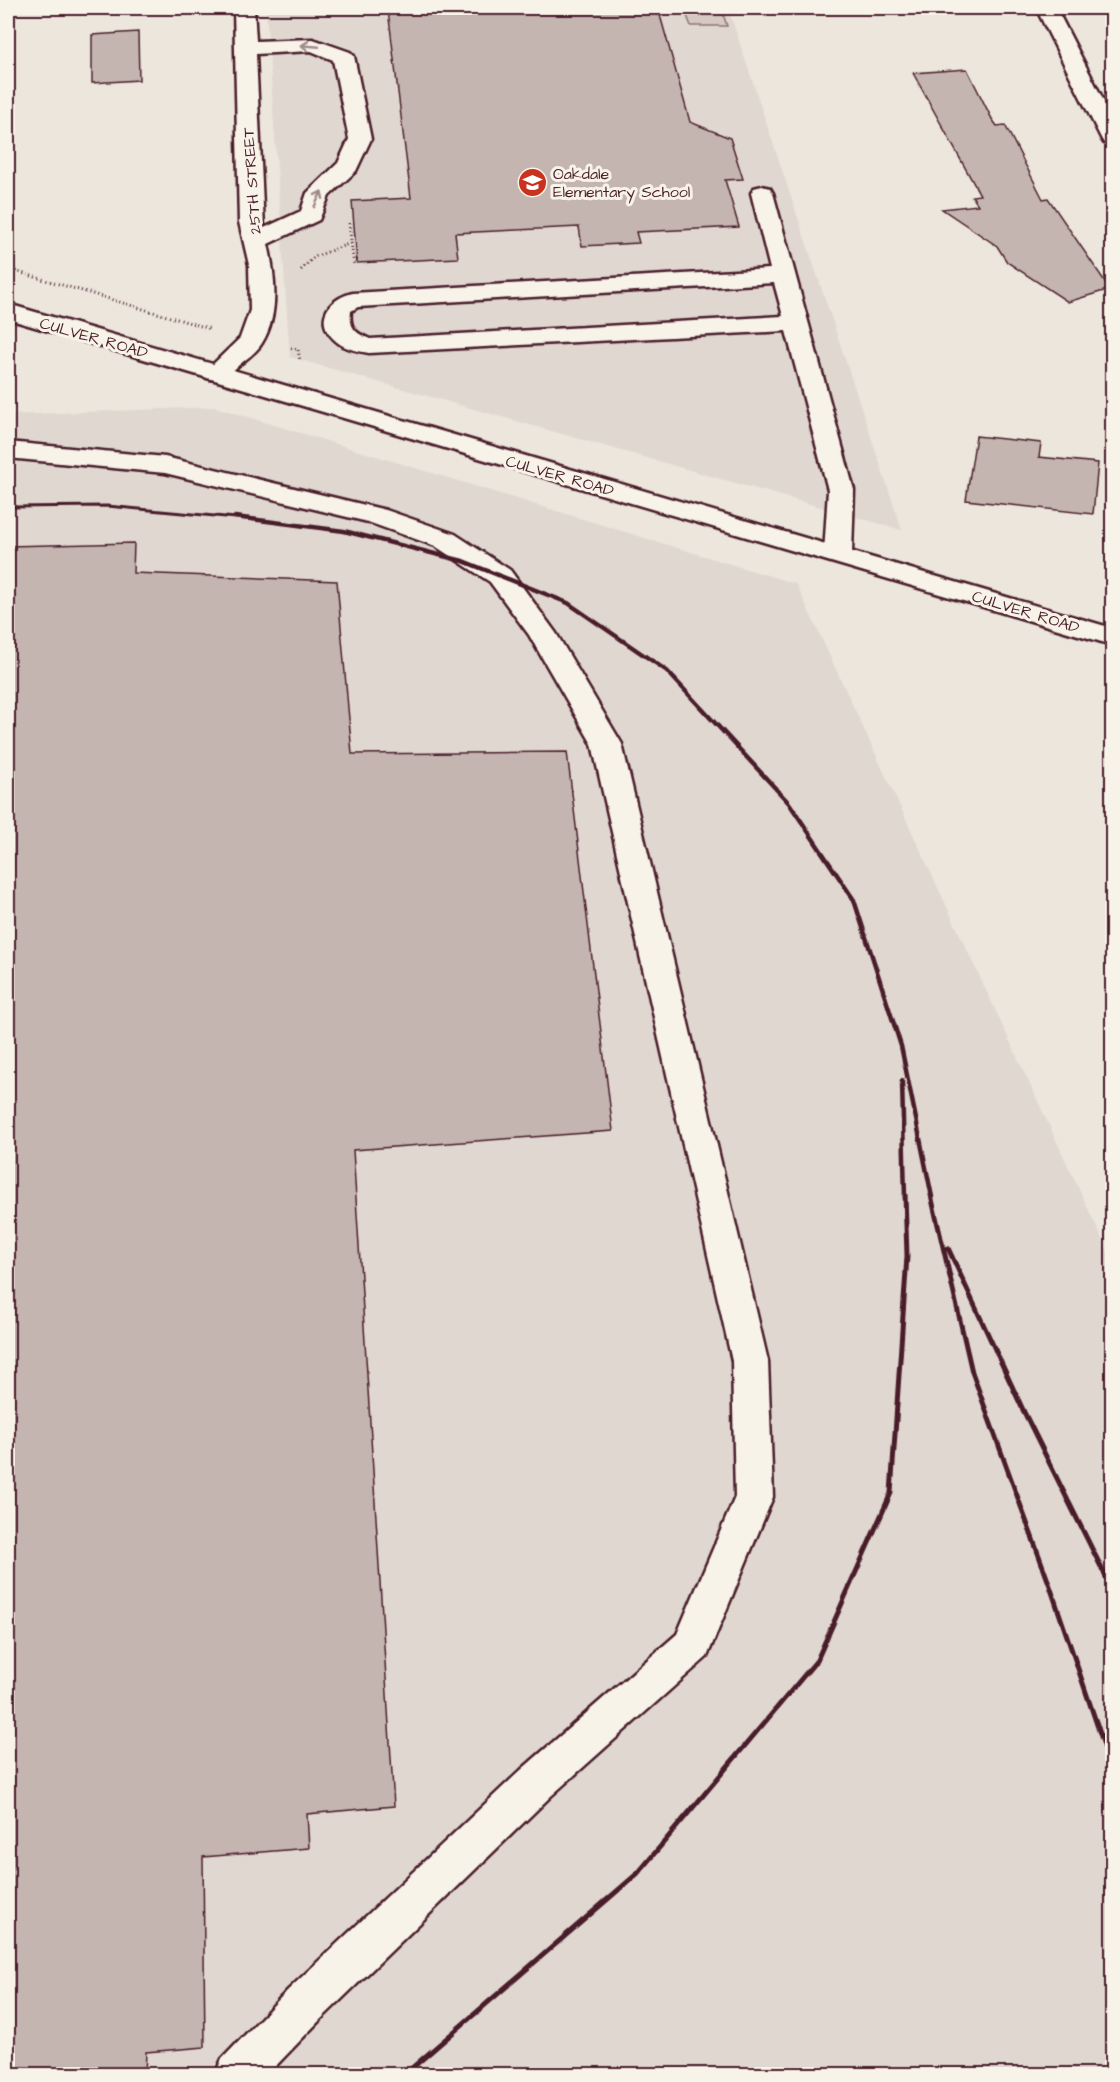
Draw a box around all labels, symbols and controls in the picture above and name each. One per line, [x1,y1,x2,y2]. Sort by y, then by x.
one-way arrow [301,40,321,51]
street label: 25TH STREET [237,127,267,235]
place label: Oakdale Elementary School [553,163,690,204]
school or university icon: Oakdale Elementary School [516,166,548,198]
one-way arrow [312,190,324,208]
street label: CULVER ROAD [37,312,150,364]
street label: CULVER ROAD [503,450,616,502]
street label: CULVER ROAD [969,585,1082,639]

